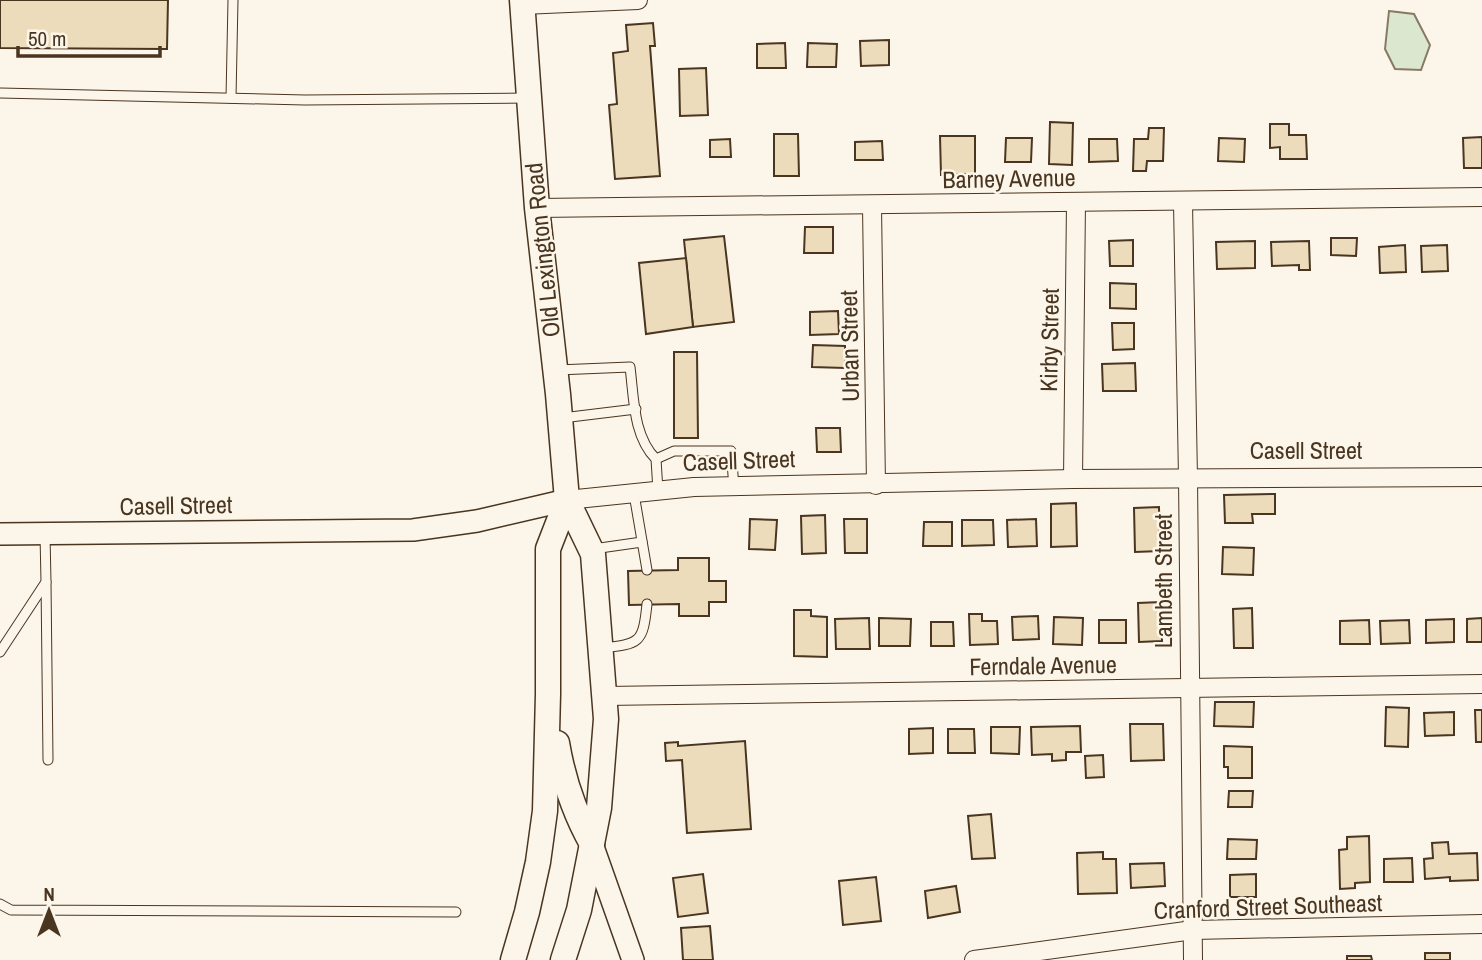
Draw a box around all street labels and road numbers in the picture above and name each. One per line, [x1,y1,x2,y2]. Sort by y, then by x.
street label: Old Lexington Road [517,161,567,339]
street label: Barney Avenue [942,161,1076,195]
street label: Kirby Street [1032,287,1066,392]
street label: Urban Street [832,289,866,402]
street label: Casell Street [1250,434,1363,466]
street label: Casell Street [682,442,796,478]
street label: Casell Street [119,488,233,522]
street label: Lambeth Street [1147,513,1179,648]
street label: Ferndale Avenue [969,648,1117,682]
street label: Cranford Street Southeast [1153,886,1383,926]

